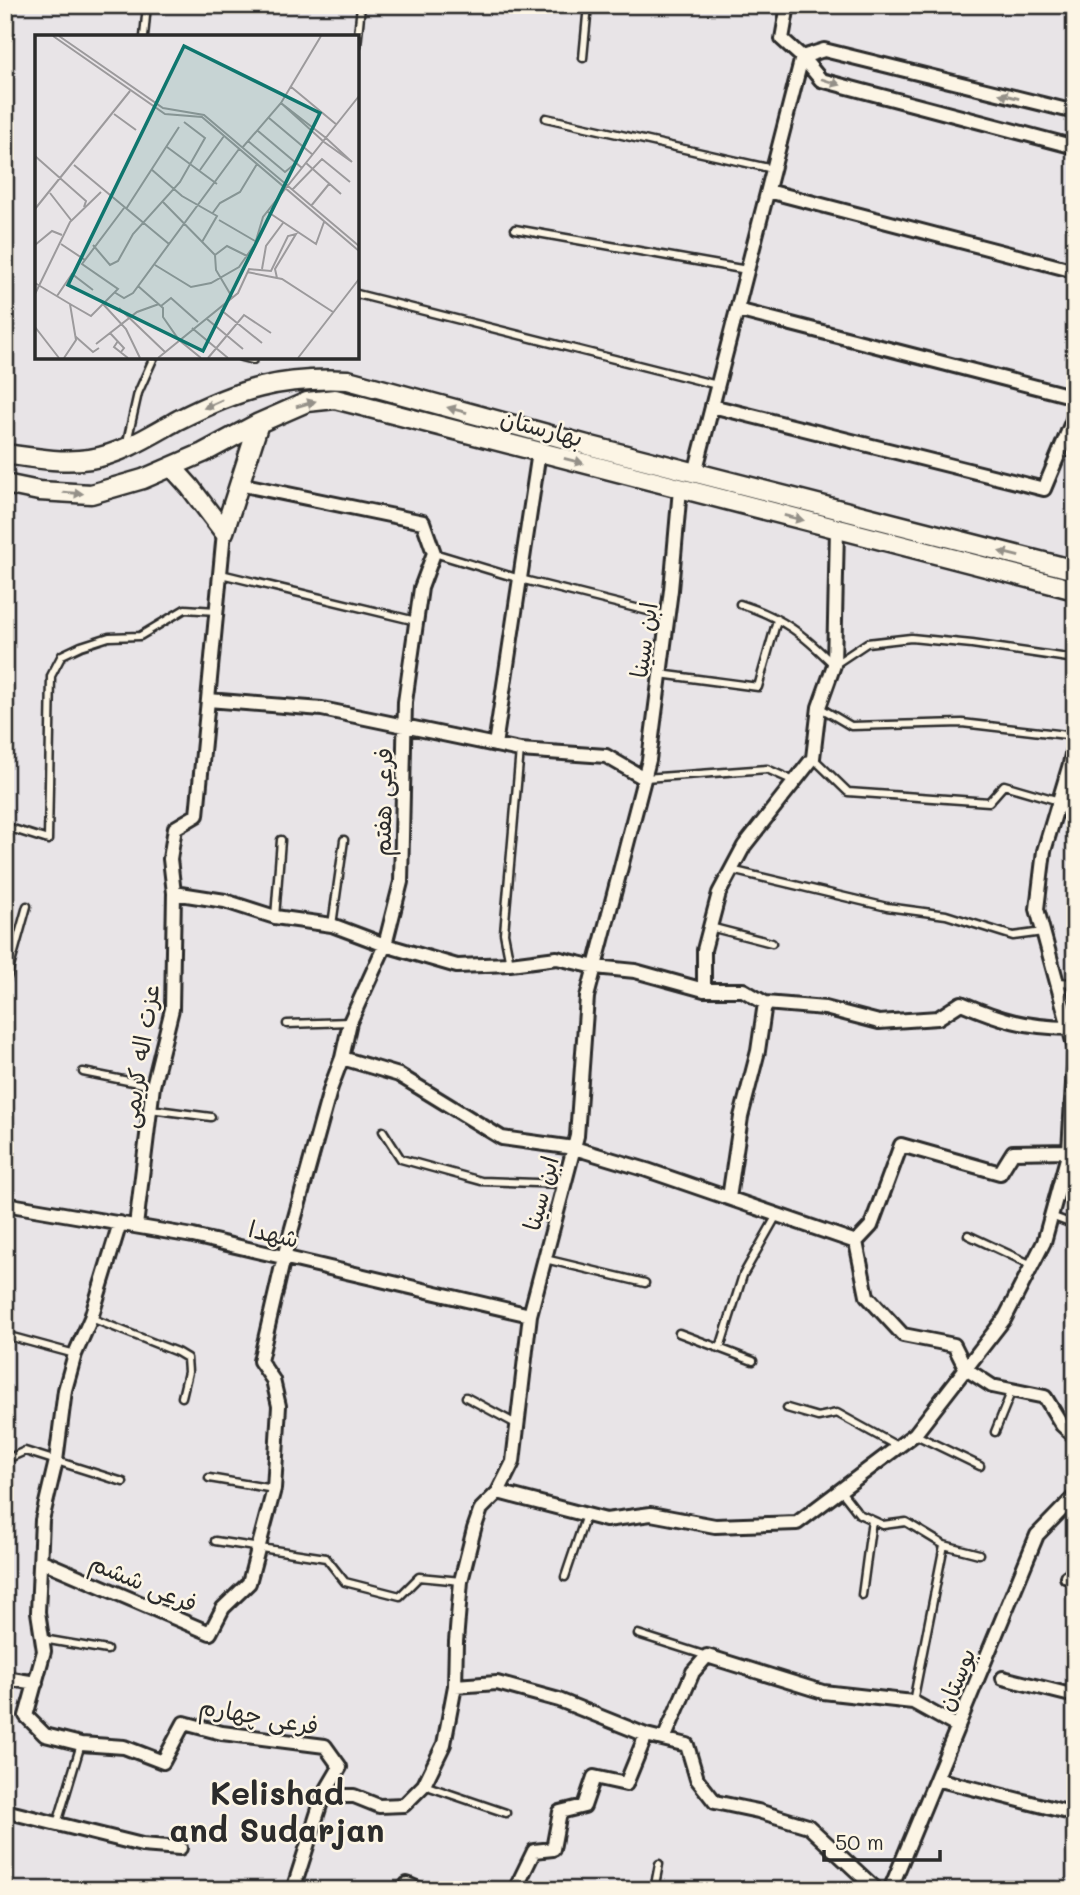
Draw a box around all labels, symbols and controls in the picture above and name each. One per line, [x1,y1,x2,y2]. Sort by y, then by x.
inset map [35,35,359,359]
one-way arrow [821,77,842,87]
one-way arrow [997,90,1019,101]
one-way arrow [203,398,223,410]
one-way arrow [296,399,317,409]
street label: بهارستان [497,401,587,453]
one-way arrow [445,404,467,415]
one-way arrow [563,456,585,467]
one-way arrow [62,488,84,499]
one-way arrow [783,513,805,524]
one-way arrow [997,548,1019,559]
street label: ابن سینا [622,600,664,680]
street label: فرعی هفتم [366,747,402,857]
street label: عزت اله کریمی [112,982,167,1130]
street label: ابن سینا [515,1152,565,1234]
street label: شهدا [246,1212,302,1254]
street label: فرعی ششم [84,1545,202,1622]
street label: بوستان [928,1643,983,1716]
street label: فرعی چهارم [196,1689,321,1745]
district label: Kelishad and Sudarjan [170,1771,384,1850]
scale bar [824,1818,940,1862]
text: 50 m [835,1828,884,1855]

